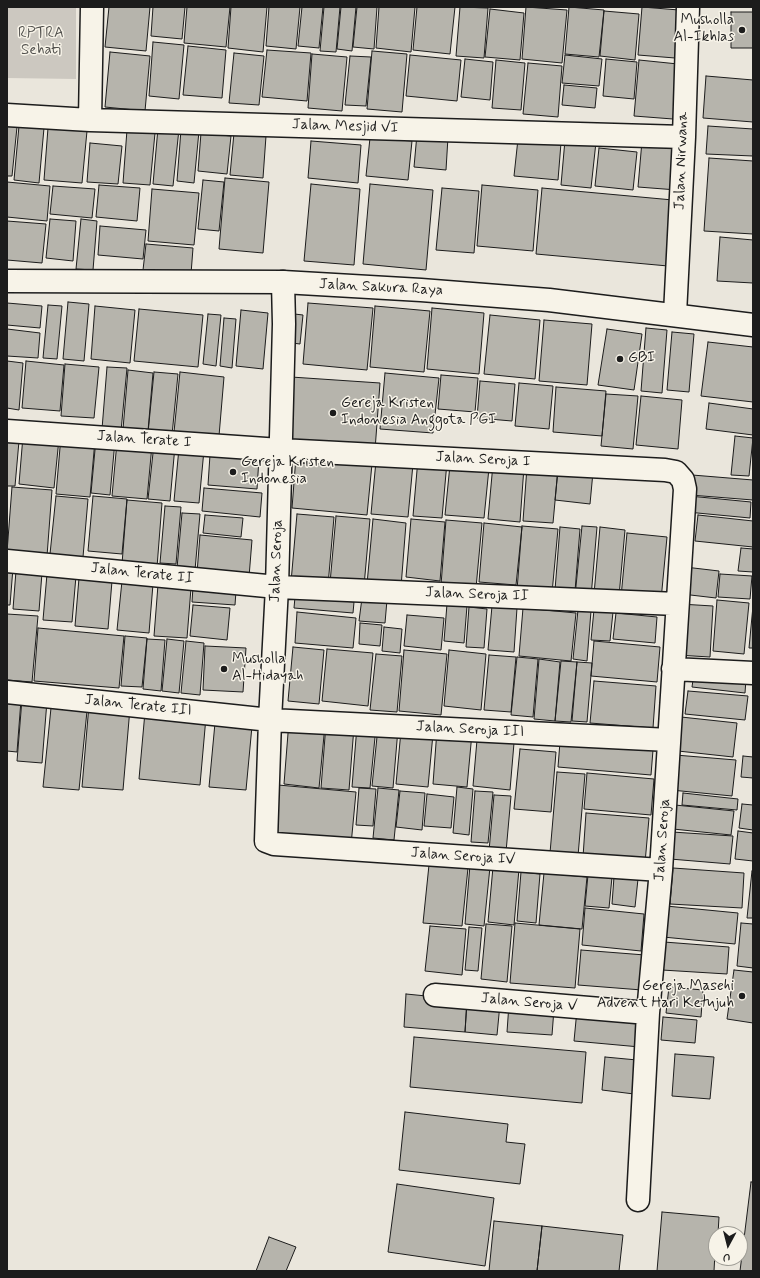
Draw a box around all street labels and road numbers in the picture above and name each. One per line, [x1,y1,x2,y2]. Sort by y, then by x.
street label: Jalan Nirwana [671,112,693,210]
street label: Jalan Mesjid VI [292,116,398,138]
street label: Jalan Sakura Raya [318,276,444,300]
street label: Jalan Terate I [96,428,192,452]
street label: Jalan Seroja I [435,449,531,471]
street label: Jalan Seroja [267,519,287,603]
street label: Jalan Terate II [90,560,194,588]
street label: Jalan Seroja II [425,584,529,606]
street label: Jalan Terate III [83,691,193,721]
street label: Jalan Seroja III [415,718,525,742]
street label: Jalan Seroja [651,798,675,882]
street label: Jalan Seroja IV [410,844,516,870]
street label: Jalan Seroja V [480,990,578,1016]

